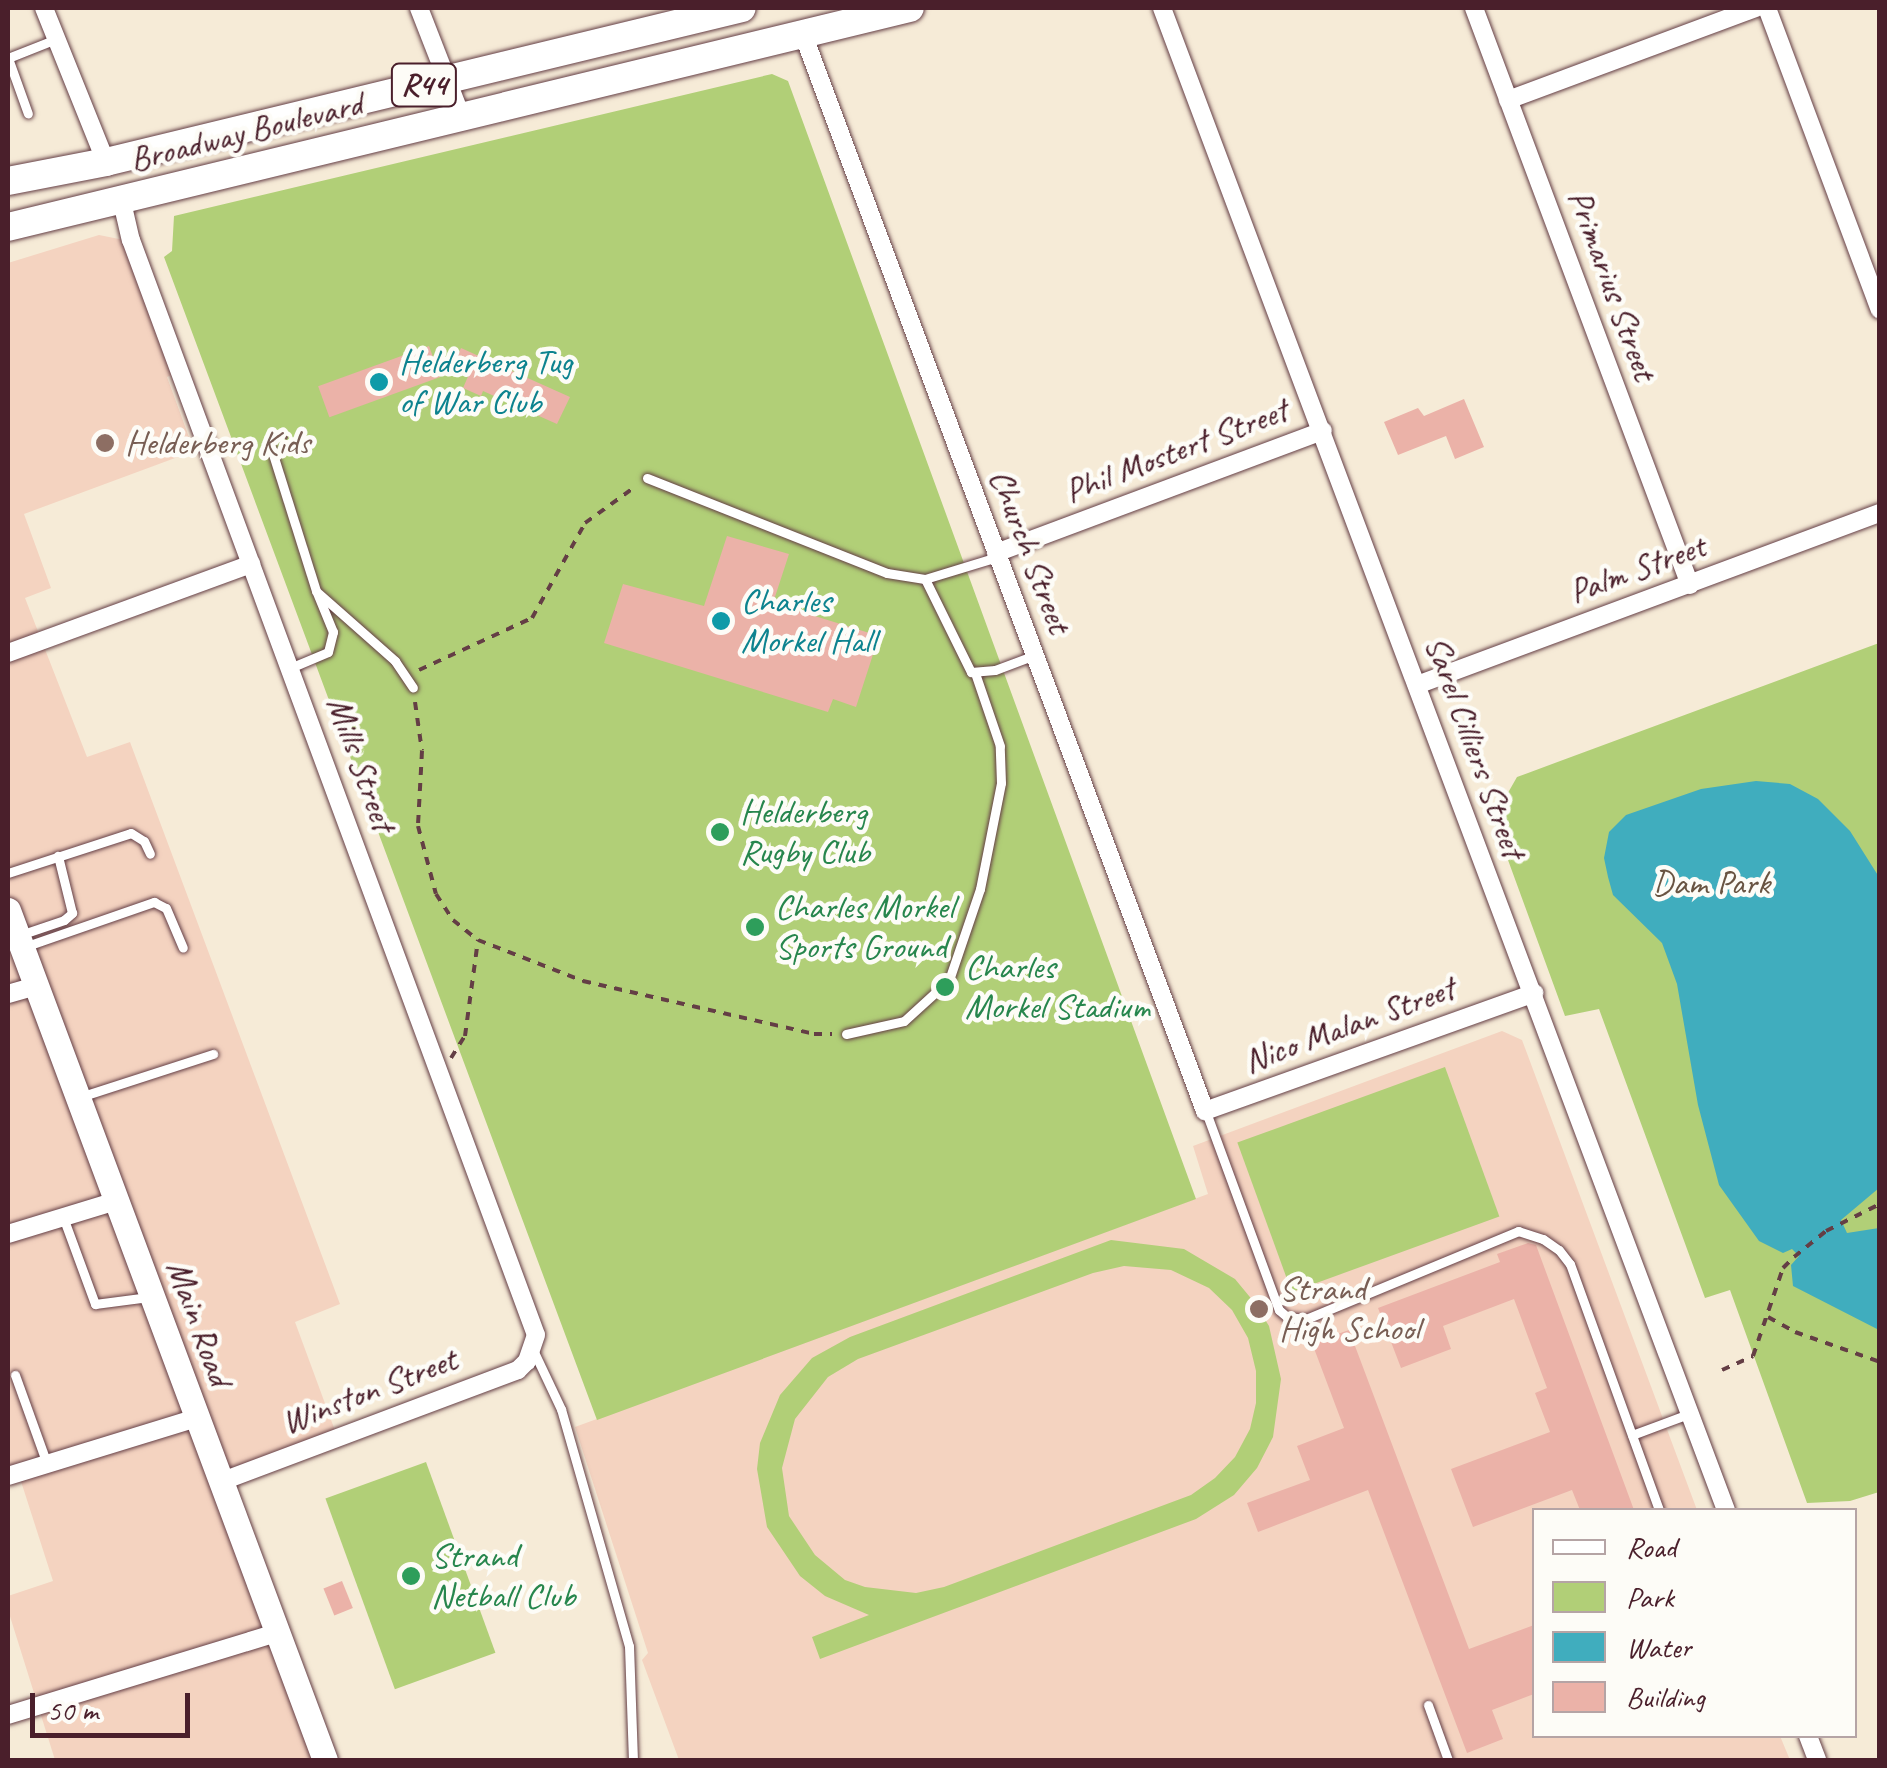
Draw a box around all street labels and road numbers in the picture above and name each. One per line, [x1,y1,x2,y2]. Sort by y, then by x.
road number: R44 [389,58,459,112]
street label: Broadway Boulevard [126,83,366,181]
street label: Primarius Street [1558,184,1666,386]
street label: Phil Mostert Street [1059,389,1293,513]
street label: Church Street [980,463,1080,639]
street label: Palm Street [1563,525,1711,613]
street label: Sarel Cilliers Street [1416,631,1534,863]
street label: Mills Street [317,691,405,837]
street label: Nico Malan Street [1237,967,1461,1083]
street label: Main Road [157,1255,241,1391]
street label: Winston Street [275,1338,463,1444]

